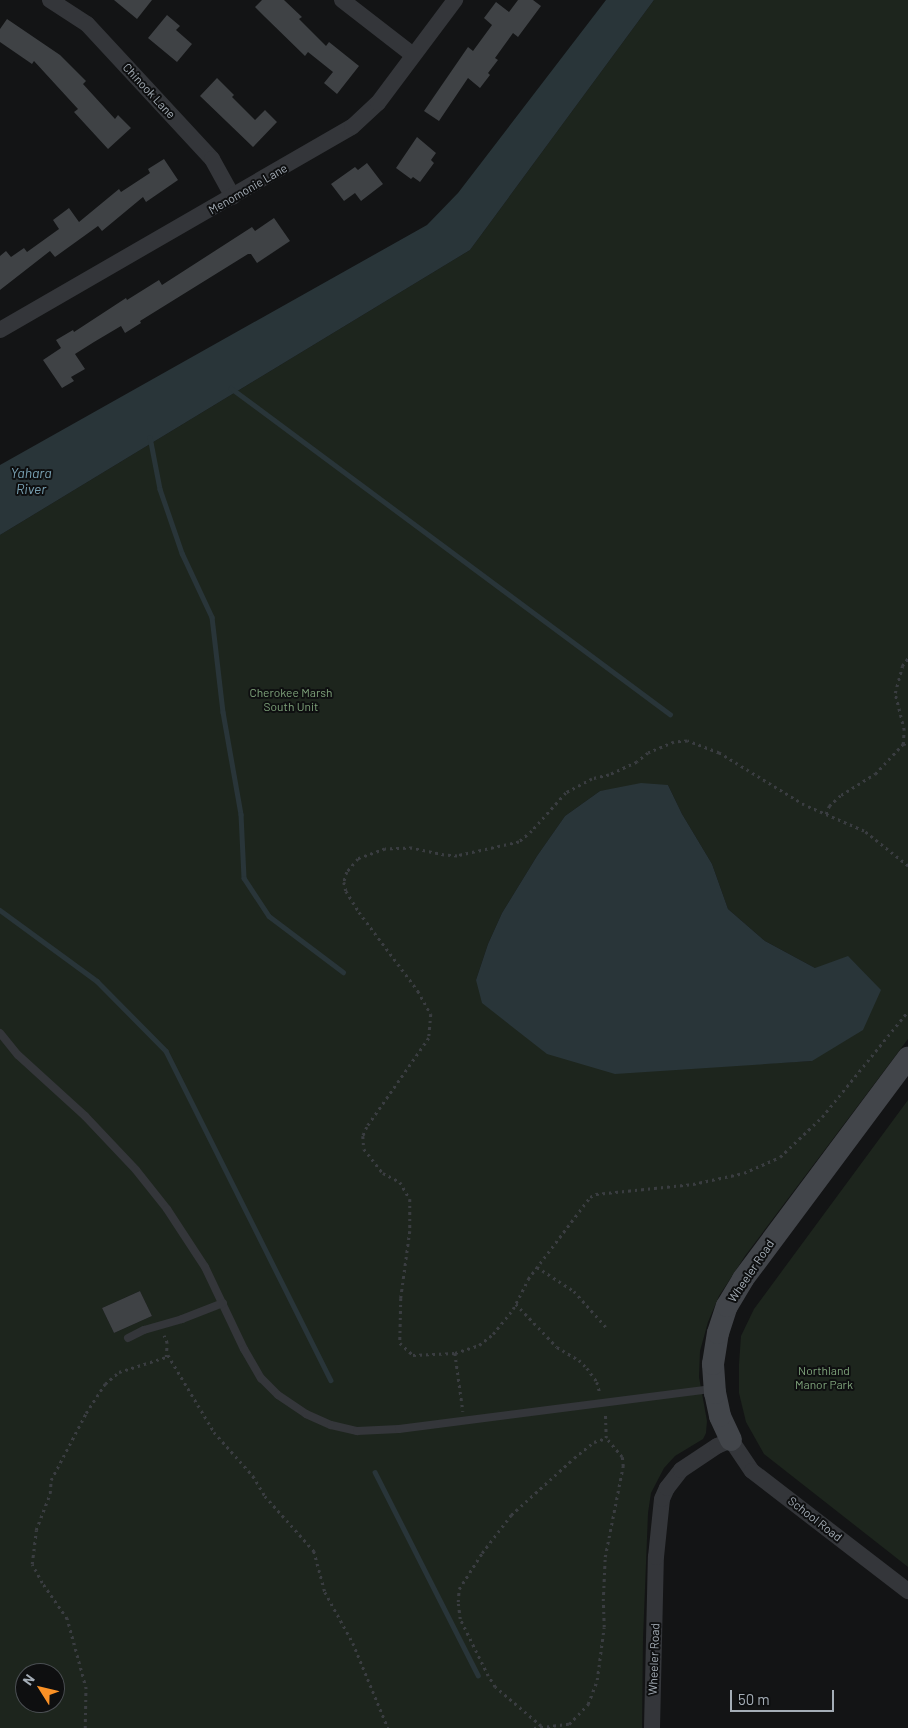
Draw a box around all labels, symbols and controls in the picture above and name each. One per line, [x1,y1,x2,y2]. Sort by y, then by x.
street label: Chinook Lane [120,60,178,122]
street label: Menomonie Lane [206,161,290,217]
water label: Yahara River [10,465,52,498]
park label: Cherokee Marsh South Unit [249,686,333,714]
street label: Wheeler Road [725,1237,777,1305]
park label: Northland Manor Park [795,1364,853,1392]
street label: School Road [785,1494,845,1544]
street label: Wheeler Road [646,1623,662,1695]
north arrow [15,1663,65,1713]
text: N [19,1671,38,1688]
scale bar [733,1680,837,1712]
text: 50 m [738,1690,770,1708]

